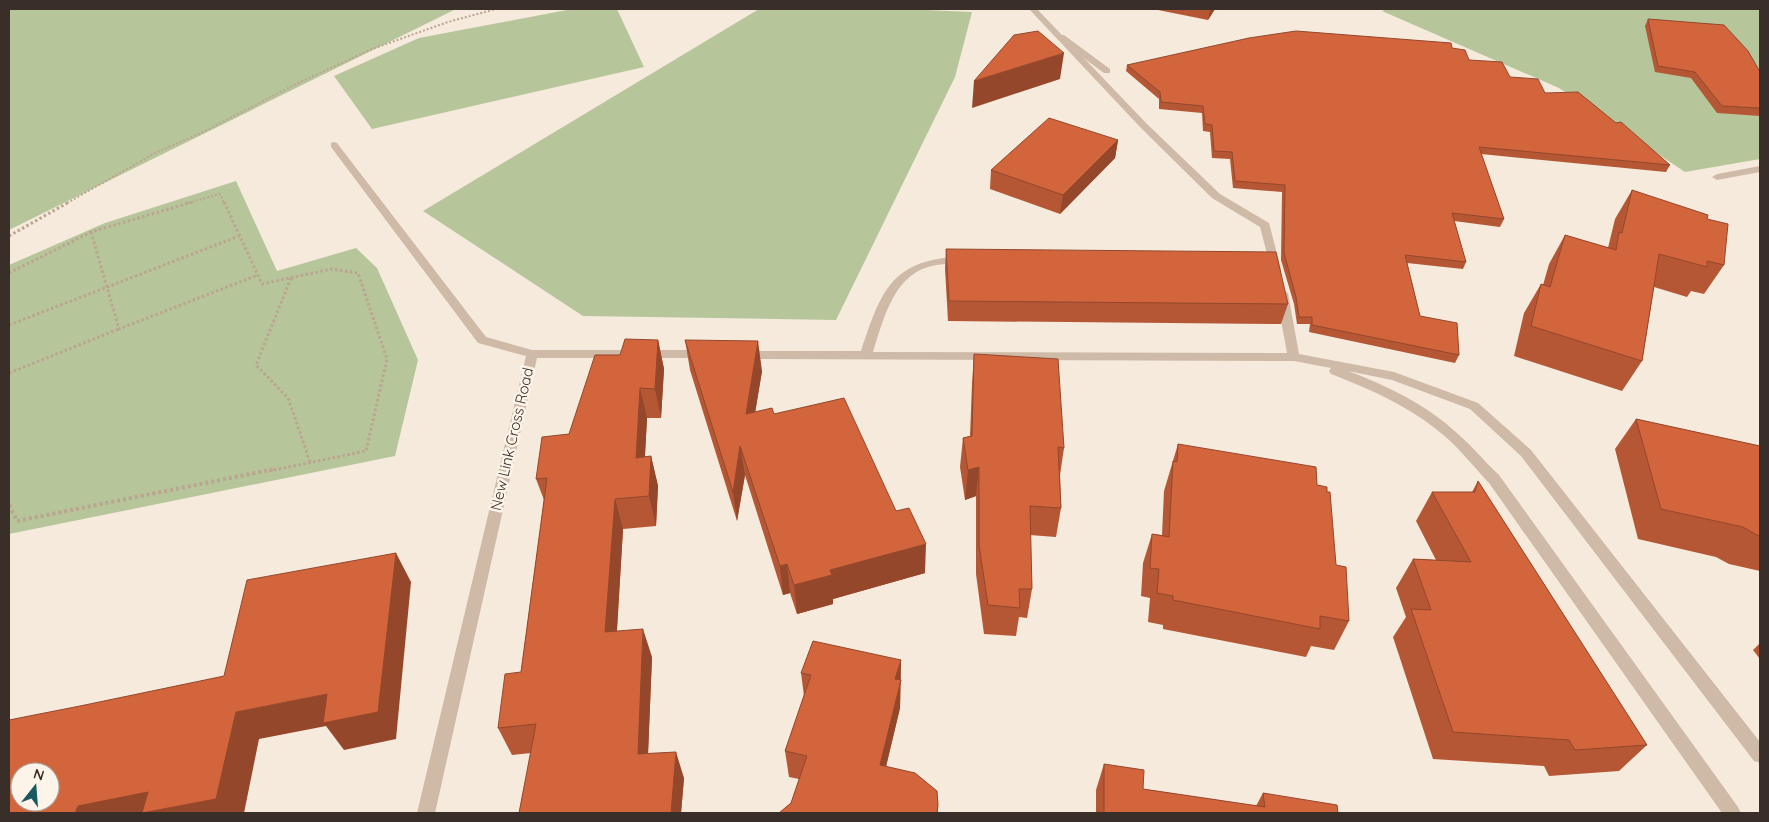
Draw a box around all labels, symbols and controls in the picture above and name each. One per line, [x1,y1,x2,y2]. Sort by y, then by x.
street label: New Link Cross Road [486,365,537,512]
north arrow [10,762,60,812]
text: N [31,764,46,785]

